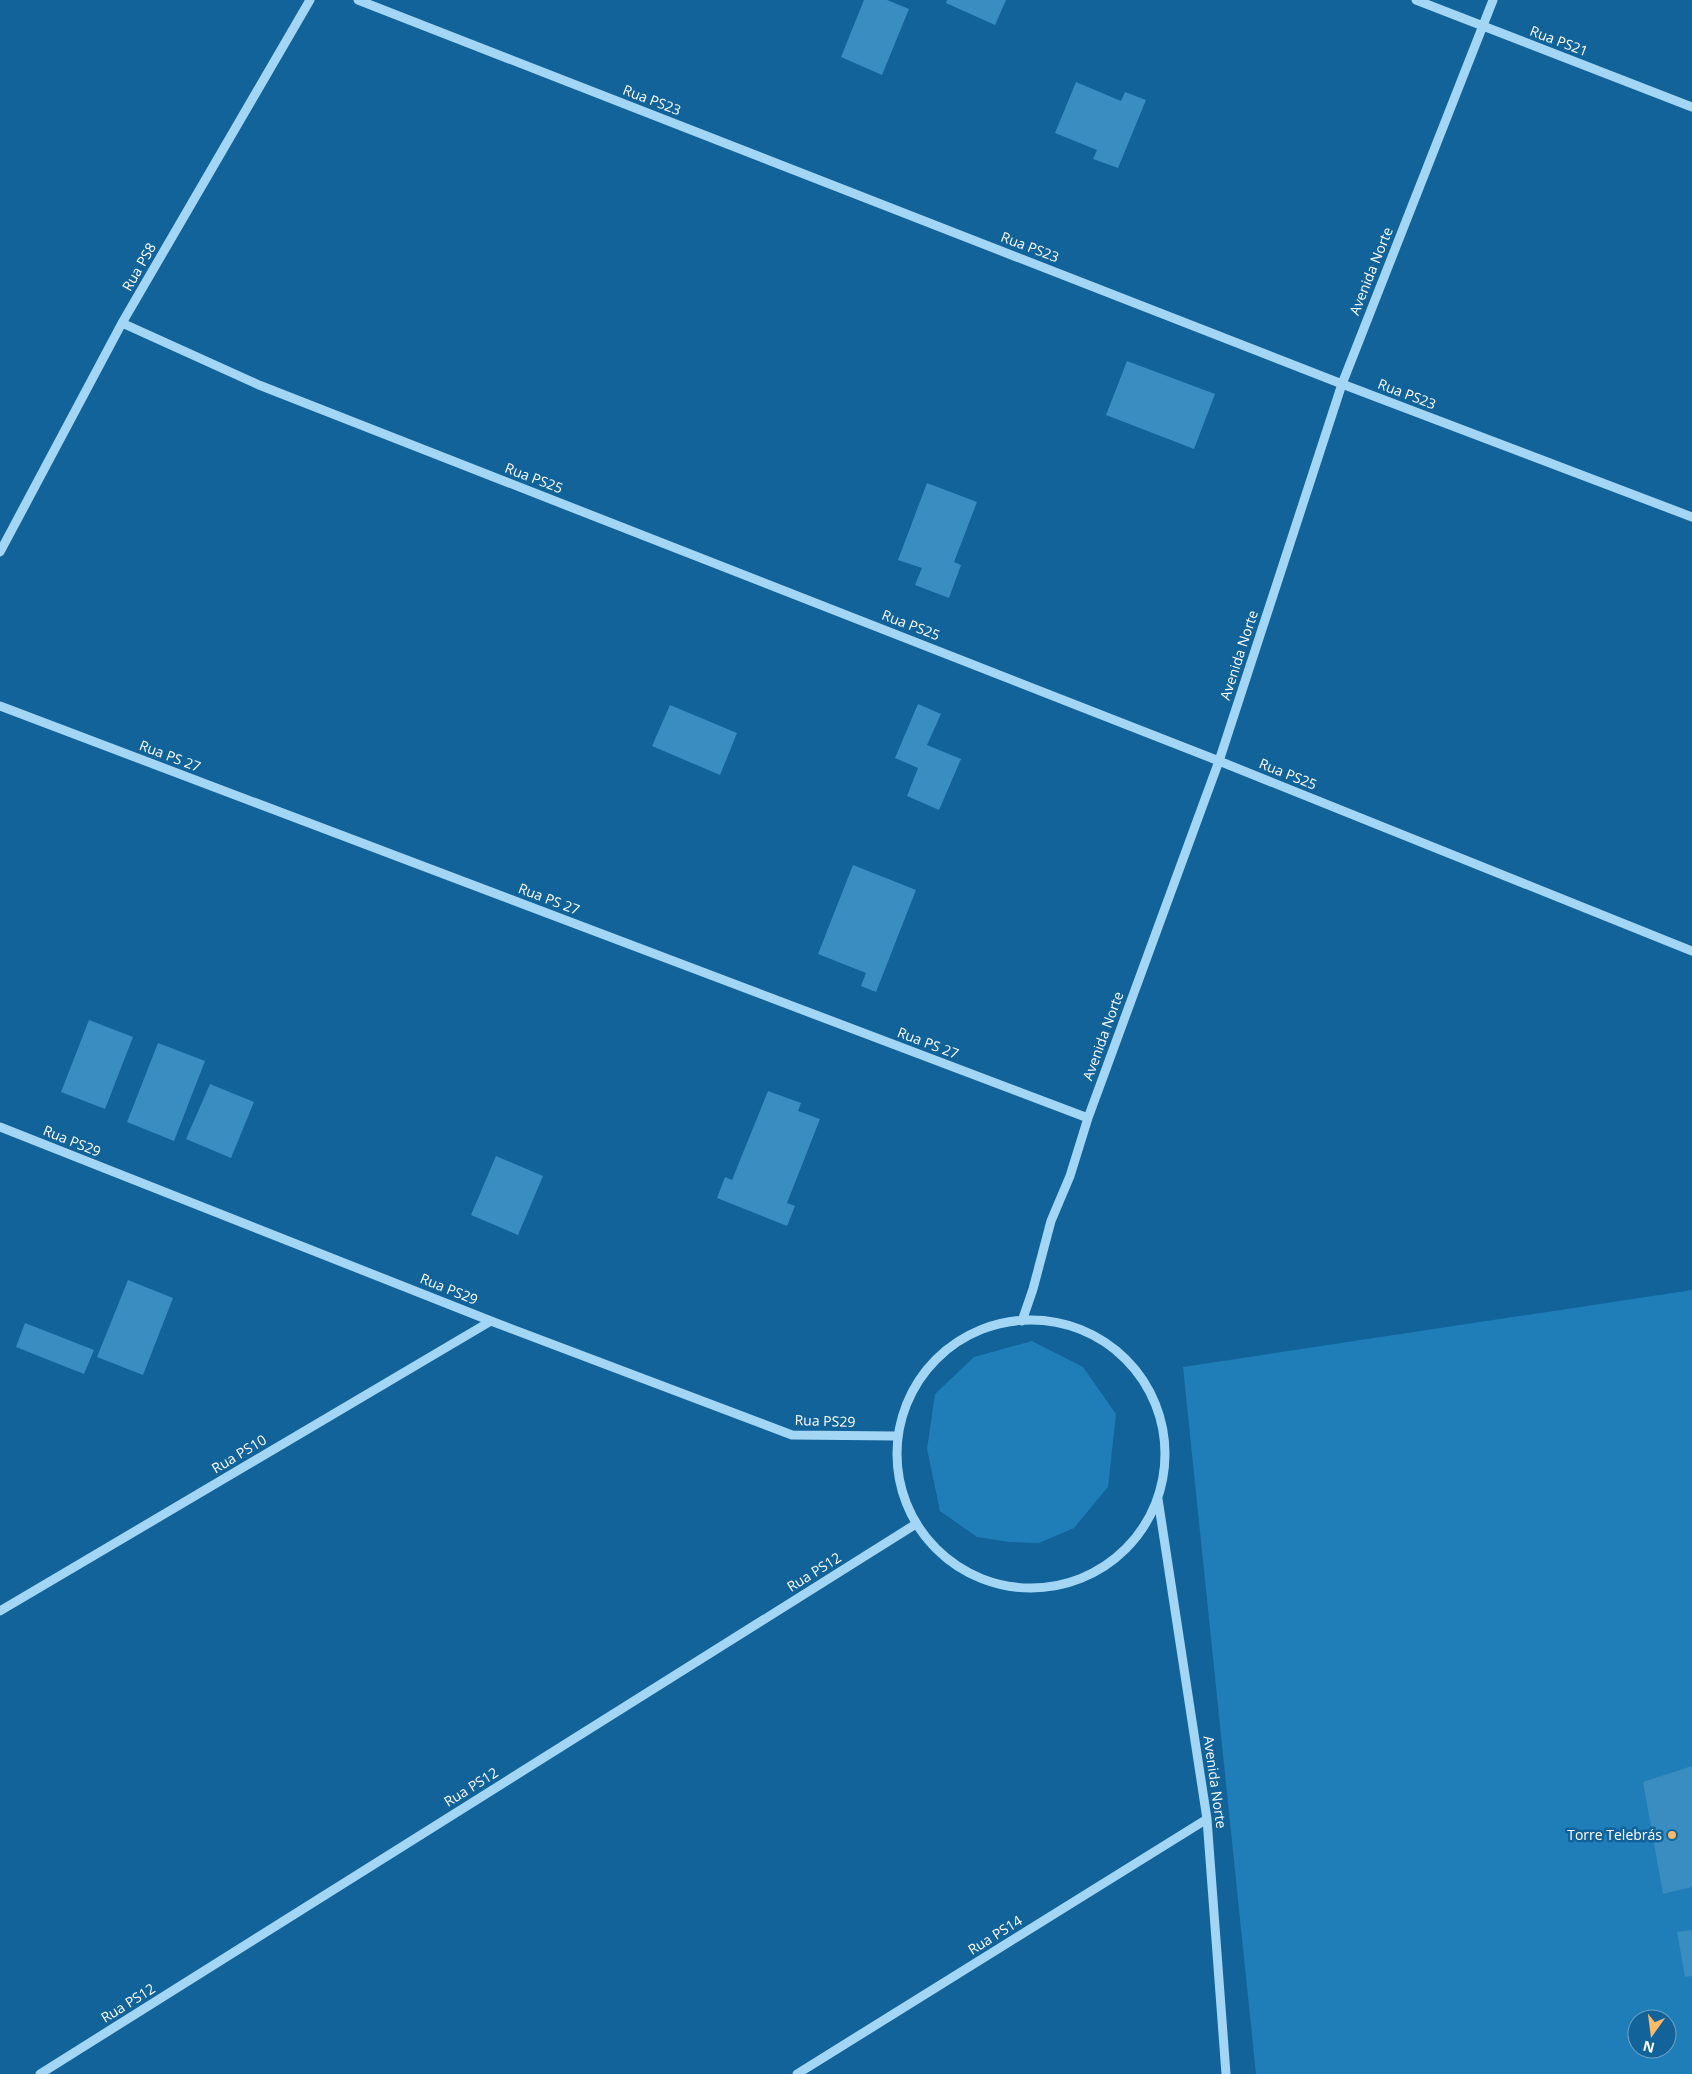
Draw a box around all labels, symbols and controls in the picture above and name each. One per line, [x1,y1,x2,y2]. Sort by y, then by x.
street label: Rua PS21 [1527,21,1591,60]
street label: Rua PS23 [620,80,684,119]
street label: Avenida Norte [1344,224,1397,318]
street label: Rua PS23 [998,227,1062,266]
street label: Rua PS8 [117,239,160,294]
street label: Rua PS23 [1375,374,1439,413]
street label: Rua PS25 [502,458,566,497]
street label: Rua PS25 [879,605,943,644]
street label: Avenida Norte [1215,607,1262,702]
street label: Rua PS 27 [137,735,204,776]
street label: Rua PS25 [1256,753,1320,794]
street label: Rua PS 27 [516,878,583,919]
street label: Avenida Norte [1078,989,1127,1083]
street label: Rua PS 27 [895,1022,962,1063]
street label: Rua PS29 [40,1120,104,1161]
street label: Rua PS29 [417,1268,481,1309]
street label: Rua PS29 [794,1410,856,1431]
street label: Rua PS10 [208,1430,270,1477]
street label: Rua PS12 [783,1547,845,1596]
street label: Avenida Norte [1200,1734,1231,1830]
street label: Rua PS12 [440,1762,502,1811]
place label: Torre Telebrás [1567,1825,1662,1844]
marker: Torre Telebrás [1666,1829,1678,1841]
street label: Rua PS14 [964,1910,1026,1959]
street label: Rua PS12 [97,1978,159,2027]
north arrow [1627,2009,1677,2059]
text: N [1641,2037,1657,2058]

